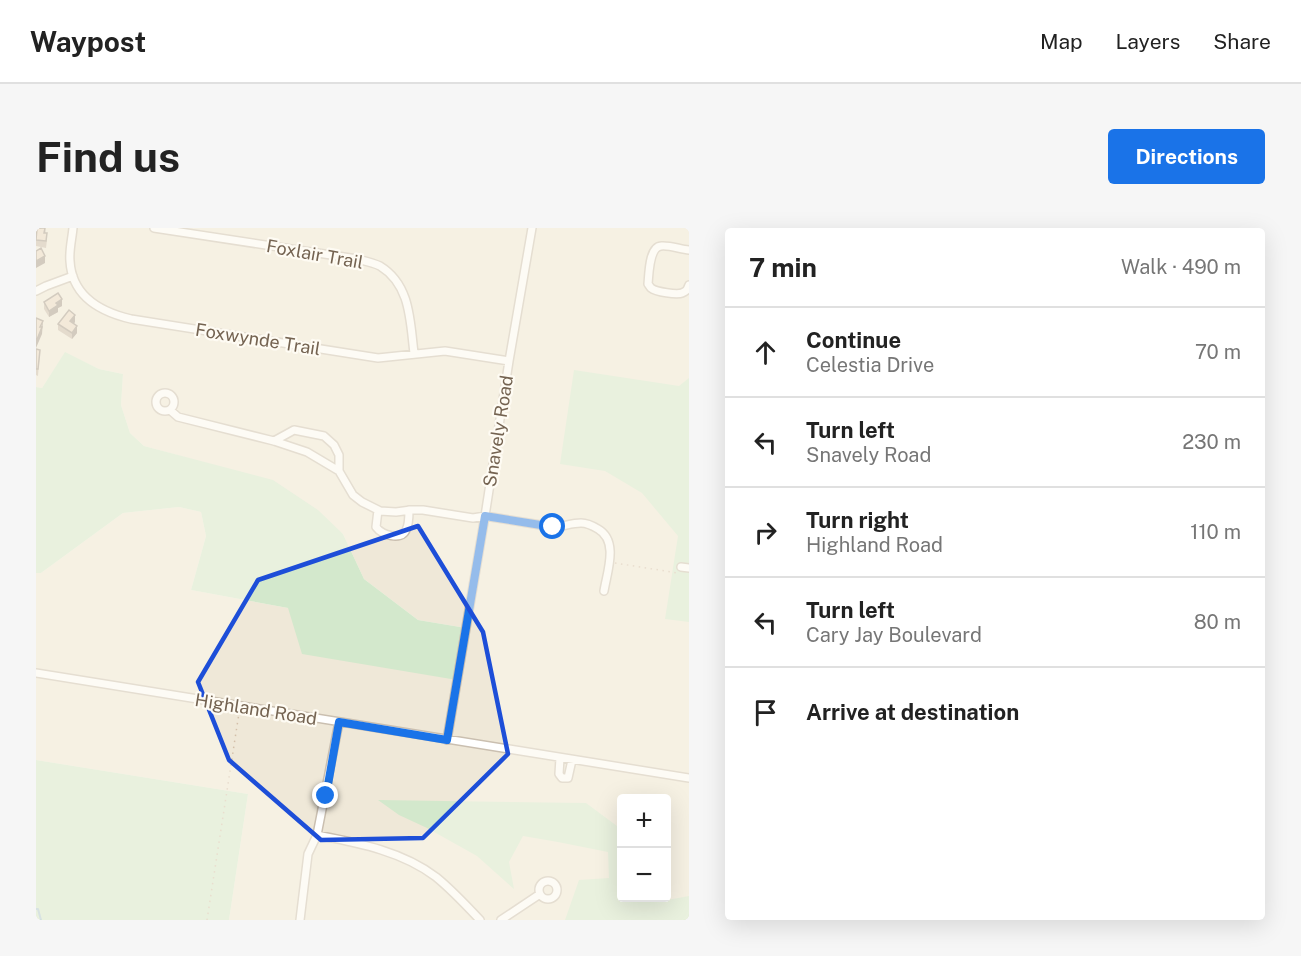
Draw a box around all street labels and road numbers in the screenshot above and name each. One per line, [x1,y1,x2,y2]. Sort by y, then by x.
street label: Foxlair Trail [265,235,365,273]
street label: Foxwynde Trail [194,319,322,359]
street label: Snavely Road [479,374,517,488]
street label: Highland Road [193,689,319,729]

